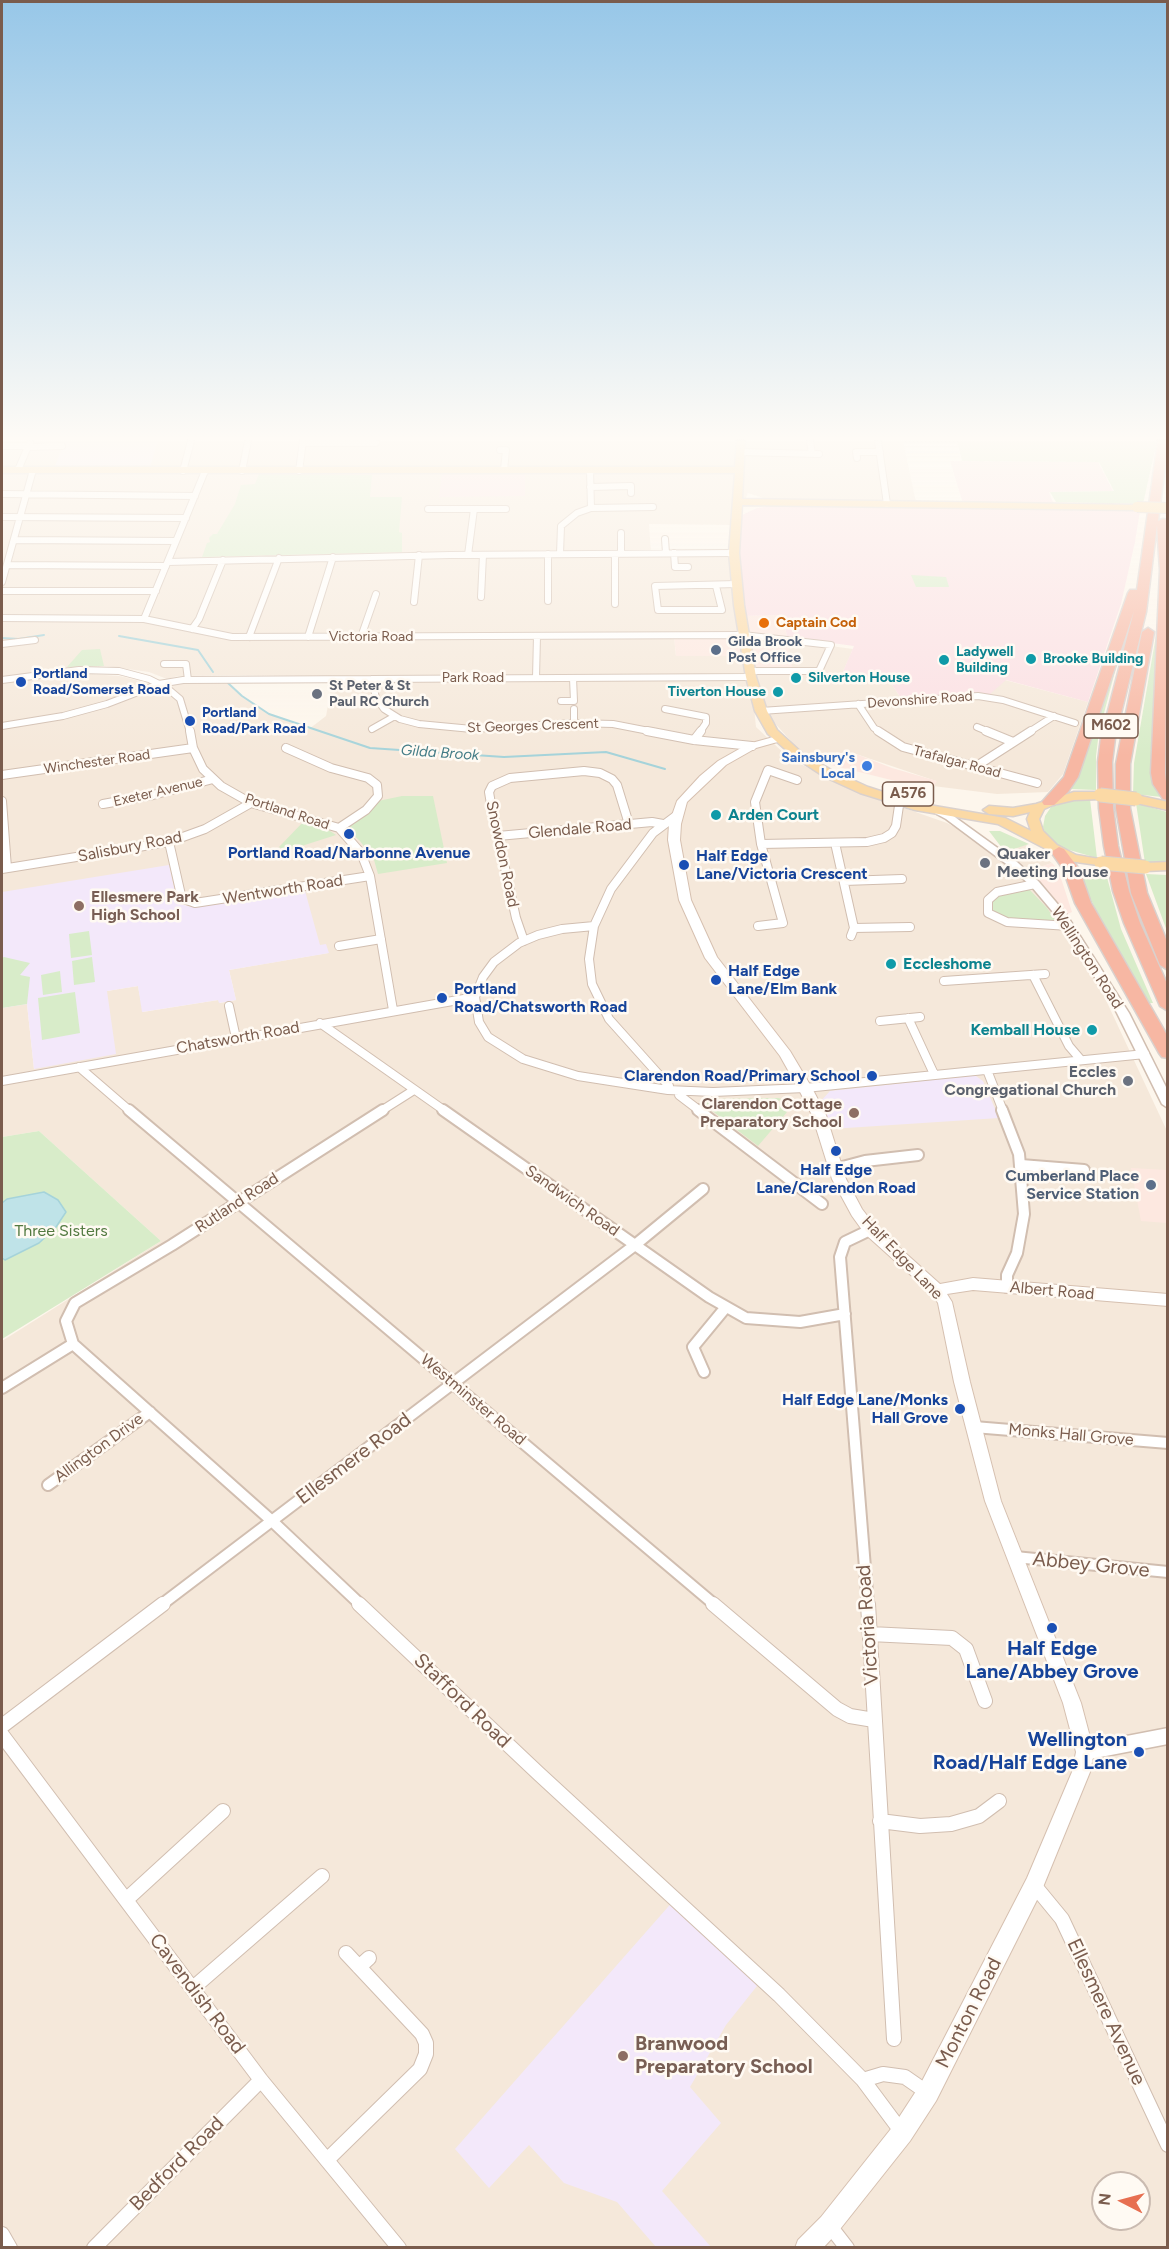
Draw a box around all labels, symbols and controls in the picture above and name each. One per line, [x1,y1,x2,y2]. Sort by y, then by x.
place label: Captain Cod [776,615,857,631]
marker: Captain Cod [757,616,771,630]
street label: Victoria Road [329,629,413,645]
place label: Gilda Brook Post Office [728,634,802,666]
marker: Gilda Brook Post Office [709,643,723,657]
place label: Ladywell Building [956,644,1013,676]
place label: Brooke Building [1043,651,1143,667]
marker: Brooke Building [1024,652,1038,666]
marker: Ladywell Building [937,653,951,667]
place label: Portland Road/Somerset Road [33,666,170,698]
street label: Park Road [442,670,504,686]
place label: Silverton House [808,670,910,686]
marker: Silverton House [789,671,803,685]
marker: Portland Road/Somerset Road [14,675,28,689]
place label: St Peter & St Paul RC Church [329,678,429,710]
place label: Tiverton House [668,684,766,700]
marker: Tiverton House [771,685,785,699]
marker: St Peter & St Paul RC Church [310,687,324,701]
street label: Devonshire Road [867,688,973,712]
place label: Portland Road/Park Road [202,705,306,738]
marker: Portland Road/Park Road [183,714,197,728]
road number: M602 [1084,714,1138,738]
street label: St Georges Crescent [467,715,599,737]
water label: Gilda Brook [400,741,480,765]
street label: Trafalgar Road [911,742,1003,782]
street label: Winchester Road [43,746,151,778]
place label: Sainsbury's Local [781,750,855,782]
marker: Sainsbury's Local [860,759,874,773]
street label: Exeter Avenue [112,774,204,810]
road number: A576 [882,782,934,806]
street label: Portland Road [243,790,331,834]
street label: Snowdon Road [481,799,523,909]
place label: Arden Court [728,805,819,825]
marker: Arden Court [709,808,723,822]
street label: Glendale Road [527,815,633,843]
marker: Portland Road/Narbonne Avenue [342,827,356,841]
street label: Salisbury Road [76,828,184,866]
place label: Portland Road/Narbonne Avenue [228,843,470,863]
place label: Quaker Meeting House [997,844,1108,882]
place label: Half Edge Lane/Victoria Crescent [696,846,868,884]
marker: Quaker Meeting House [978,856,992,870]
marker: Half Edge Lane/Victoria Crescent [677,858,691,872]
street label: Wentworth Road [222,871,344,909]
place label: Ellesmere Park High School [91,887,199,925]
marker: Ellesmere Park High School [72,899,86,913]
street label: Wellington Road [1047,903,1127,1013]
place label: Eccleshome [903,954,991,974]
marker: Eccleshome [884,957,898,971]
place label: Half Edge Lane/Elm Bank [728,961,837,999]
marker: Half Edge Lane/Elm Bank [709,973,723,987]
place label: Portland Road/Chatsworth Road [454,979,627,1017]
marker: Portland Road/Chatsworth Road [435,991,449,1005]
street label: Chatsworth Road [175,1018,301,1058]
place label: Kemball House [971,1020,1080,1040]
marker: Kemball House [1085,1023,1099,1037]
place label: Eccles Congregational Church [944,1062,1116,1100]
place label: Clarendon Road/Primary School [624,1066,860,1086]
marker: Clarendon Road/Primary School [865,1069,879,1083]
marker: Eccles Congregational Church [1121,1074,1135,1088]
place label: Clarendon Cottage Preparatory School [700,1094,842,1132]
marker: Clarendon Cottage Preparatory School [847,1106,861,1120]
marker: Half Edge Lane/Clarendon Road [829,1144,843,1158]
place label: Half Edge Lane/Clarendon Road [756,1160,916,1198]
street label: Sandwich Road [521,1161,623,1241]
place label: Cumberland Place Service Station [1005,1166,1139,1204]
street label: Rutland Road [192,1169,282,1237]
marker: Cumberland Place Service Station [1144,1178,1158,1192]
street label: Half Edge Lane [857,1212,947,1304]
park label: Three Sisters [14,1221,108,1241]
street label: Albert Road [1009,1278,1095,1304]
street label: Westminster Road [416,1350,530,1450]
place label: Half Edge Lane/Monks Hall Grove [782,1390,948,1428]
marker: Half Edge Lane/Monks Hall Grove [953,1402,967,1416]
street label: Ellesmere Road [292,1408,416,1510]
street label: Allington Drive [51,1409,147,1487]
street label: Monks Hall Grove [1008,1420,1134,1450]
street label: Abbey Grove [1031,1547,1151,1583]
street label: Victoria Road [852,1564,884,1686]
marker: Half Edge Lane/Abbey Grove [1045,1621,1059,1635]
place label: Half Edge Lane/Abbey Grove [965,1637,1139,1684]
street label: Stafford Road [408,1649,516,1753]
place label: Wellington Road/Half Edge Lane [933,1728,1127,1775]
marker: Wellington Road/Half Edge Lane [1132,1745,1146,1759]
street label: Cavendish Road [144,1929,250,2059]
street label: Ellesmere Avenue [1062,1935,1150,2089]
street label: Monton Road [931,1954,1007,2072]
place label: Branwood Preparatory School [635,2032,813,2079]
marker: Branwood Preparatory School [616,2049,630,2063]
street label: Bedford Road [125,2112,229,2216]
north arrow [1091,2171,1151,2231]
text: N [1094,2192,1115,2206]

